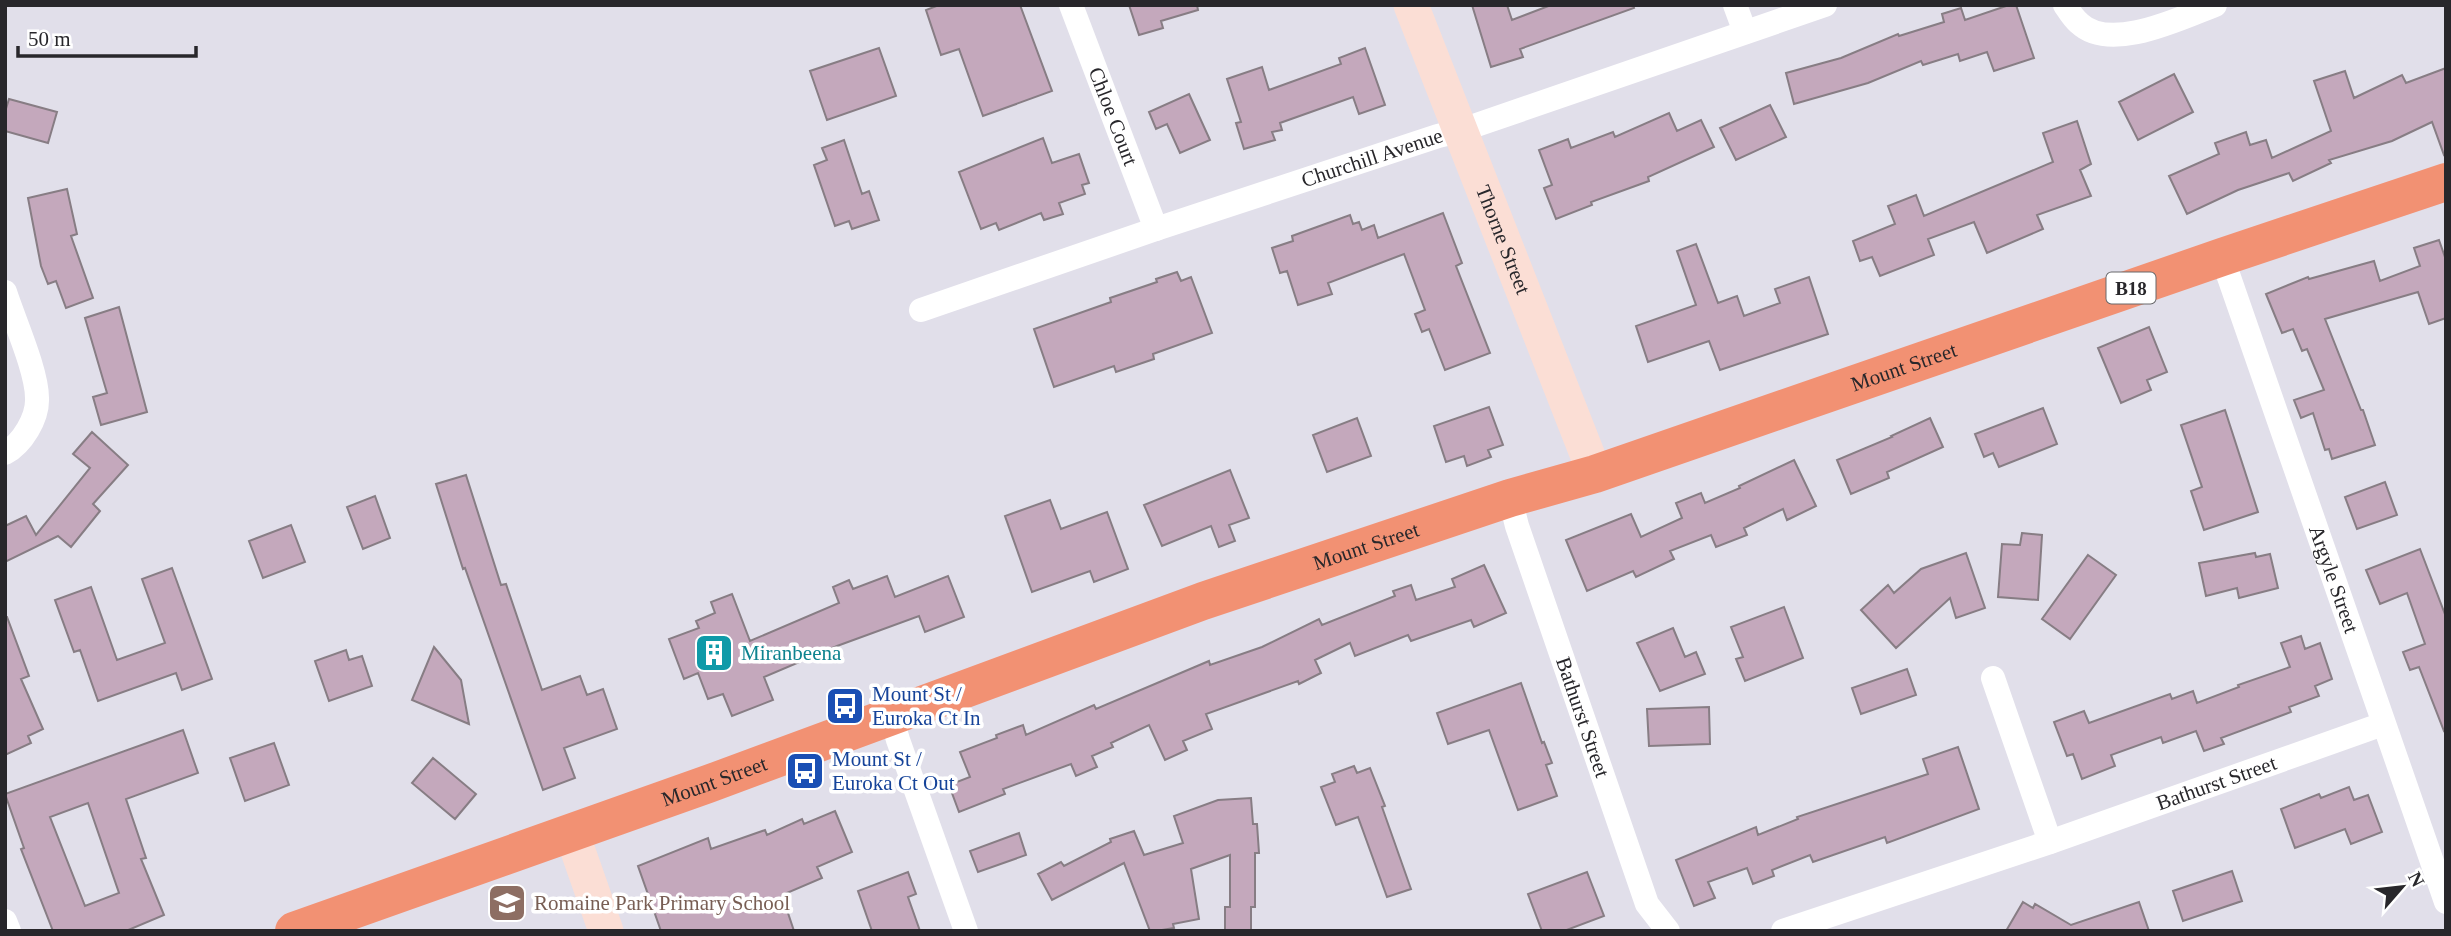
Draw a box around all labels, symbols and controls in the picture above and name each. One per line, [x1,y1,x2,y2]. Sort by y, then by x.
scale bar [18,14,196,58]
text: 50 m [28,27,71,51]
street label: Chloe Court [1084,64,1143,169]
street label: Churchill Avenue [1298,123,1446,192]
street label: Thorne Street [1471,182,1535,298]
road number: B18 [2106,272,2156,304]
street label: Mount Street [1848,338,1960,396]
street label: Mount Street [1310,517,1422,575]
street label: Argyle Street [2304,522,2364,636]
building icon: Miranbeena [693,632,735,674]
place label: Miranbeena [741,641,842,665]
street label: Bathurst Street [1551,654,1615,781]
place label: Mount St / Euroka Ct In [872,682,981,730]
bus stop icon: Mount St / Euroka Ct In [824,685,866,727]
place label: Mount St / Euroka Ct Out [832,747,955,795]
bus stop icon: Mount St / Euroka Ct Out [784,750,826,792]
street label: Mount Street [658,751,770,812]
street label: Bathurst Street [2153,751,2280,815]
north arrow [2367,852,2437,922]
text: N [2404,868,2429,890]
school or university icon: Romaine Park Primary School [486,882,528,924]
place label: Romaine Park Primary School [534,891,790,915]

